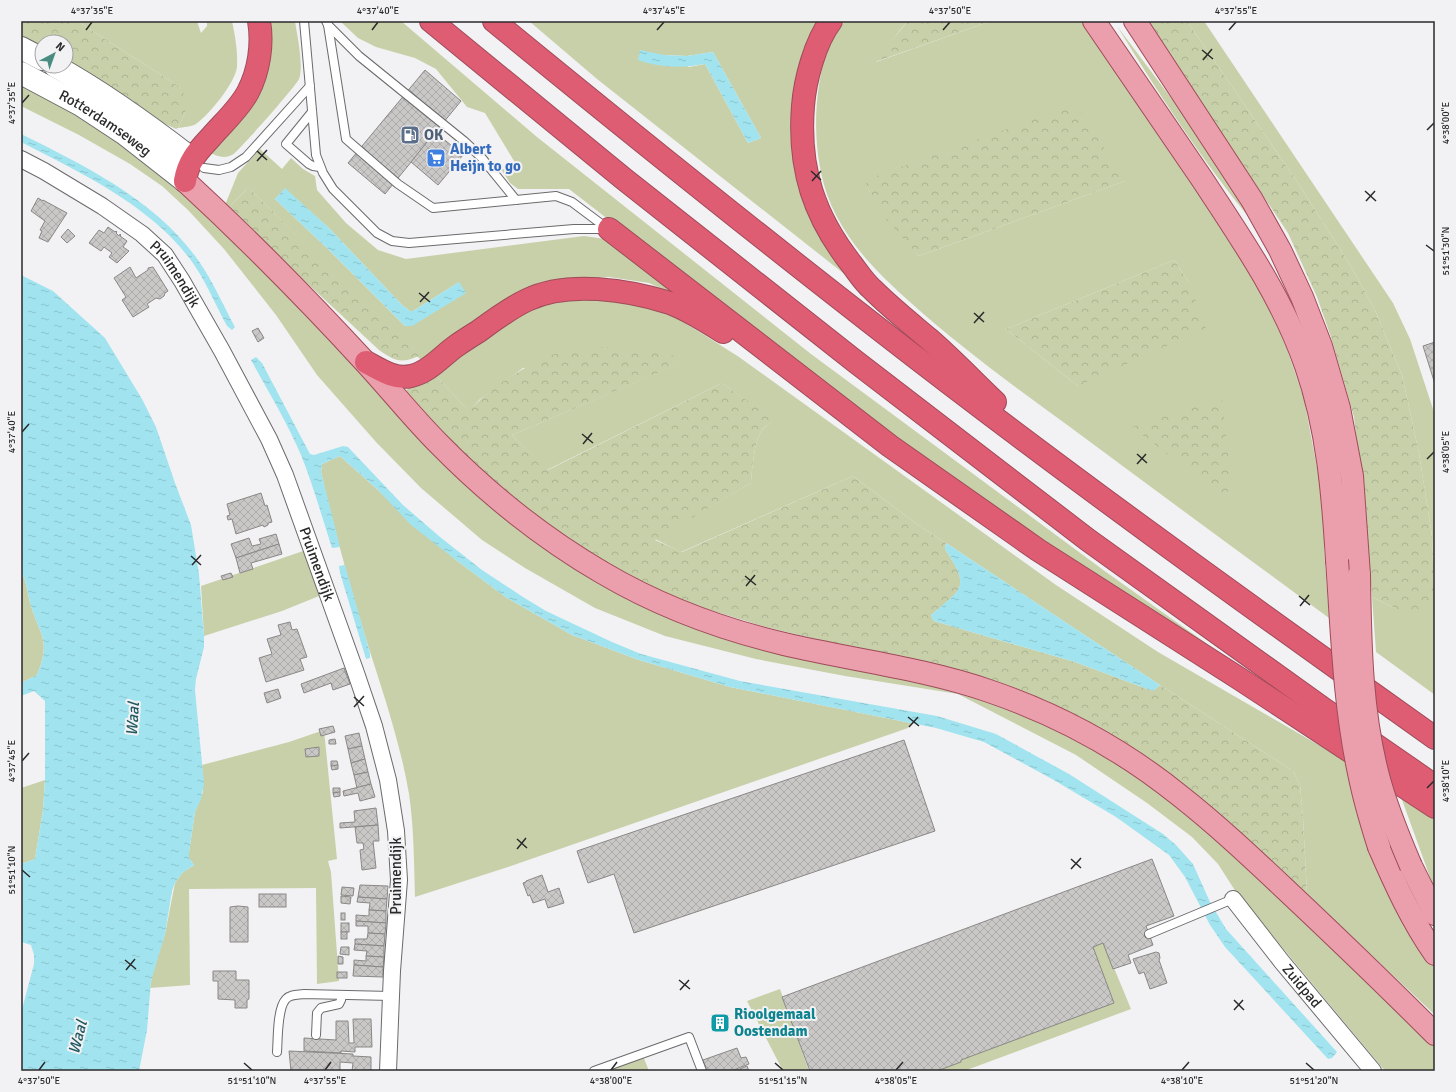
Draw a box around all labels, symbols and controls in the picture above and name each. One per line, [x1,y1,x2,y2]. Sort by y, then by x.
text: 4°37'35"E [71,5,113,17]
text: 4°37'40"E [357,5,399,17]
text: 4°37'45"E [643,5,685,17]
text: 4°37'50"E [929,5,971,17]
text: 4°37'55"E [1215,5,1257,17]
north arrow [34,34,74,74]
text: N [53,39,67,54]
text: 4°37'35"E [6,82,18,124]
street label: Rotterdamseweg [56,86,155,160]
text: 4°38'00"E [1440,102,1452,144]
fuel station icon: OK [399,124,421,146]
place label: OK [424,126,444,144]
place label: Albert Heijn to go [450,140,521,175]
supermarket icon: Albert Heijn to go [425,147,447,169]
text: 51°51'30"N [1440,227,1452,275]
street label: Pruimendijk [146,237,204,311]
text: 4°37'40"E [6,411,18,453]
text: 4°38'05"E [1440,431,1452,473]
street label: Pruimendijk [295,524,339,604]
water label: Waal [122,700,144,737]
text: 4°37'45"E [6,740,18,782]
text: 4°38'10"E [1440,760,1452,802]
street label: Pruimendijk [387,837,405,915]
text: 51°51'10"N [6,846,18,894]
street label: Zuidpad [1279,960,1325,1012]
place label: Rioolgemaal Oostendam [734,1005,816,1040]
building icon: Rioolgemaal Oostendam [709,1012,731,1034]
water label: Waal [64,1017,92,1056]
text: 4°37'50"E [18,1075,60,1087]
text: 51°51'10"N [228,1075,276,1087]
text: 4°37'55"E [304,1075,346,1087]
text: 4°38'00"E [590,1075,632,1087]
text: 51°51'15"N [759,1075,807,1087]
text: 4°38'05"E [875,1075,917,1087]
text: 4°38'10"E [1161,1075,1203,1087]
text: 51°51'20"N [1290,1075,1338,1087]

